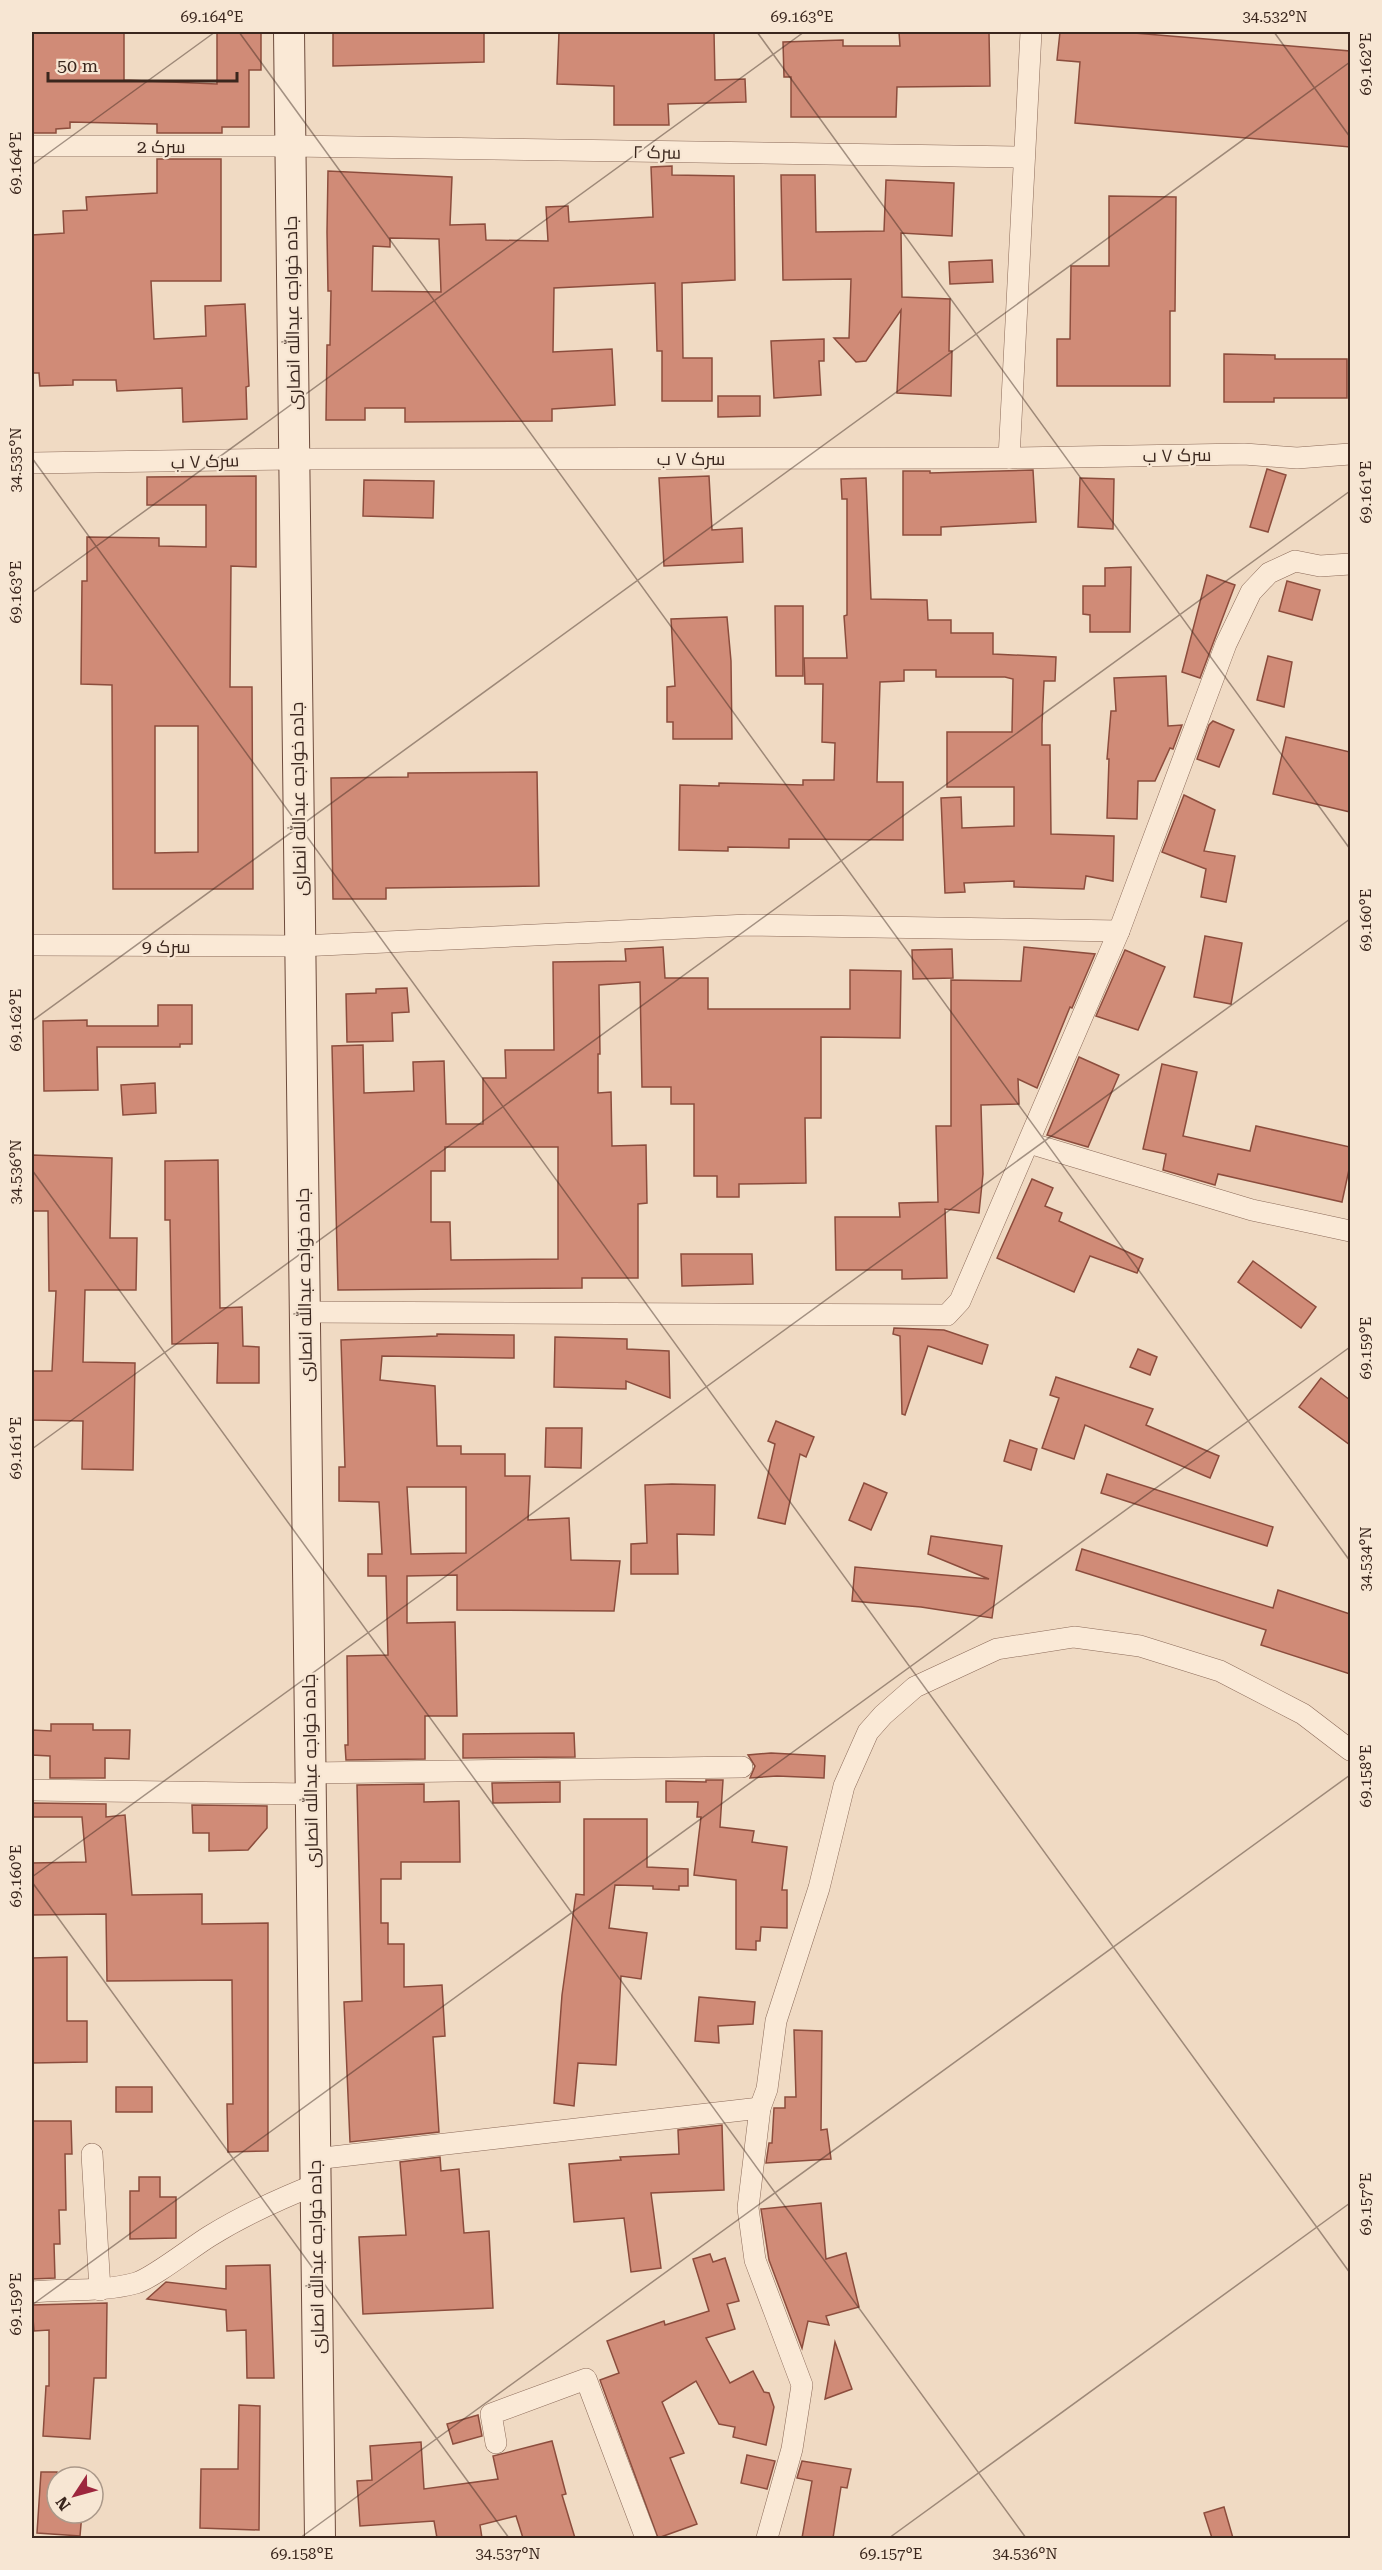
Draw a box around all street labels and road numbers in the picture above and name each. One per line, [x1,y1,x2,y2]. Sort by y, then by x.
street label: سرک 2 [137,136,185,158]
street label: سرک ۲ [633,141,681,164]
street label: جاده خواجه عبدالله انصاری [279,216,305,410]
street label: سرک ۷ ب [1142,444,1212,467]
street label: سرک ۷ ب [657,448,725,470]
street label: سرک ۷ ب [170,449,240,474]
street label: جاده خواجه عبدالله انصاری [285,702,311,896]
street label: سرک 9 [142,936,190,958]
street label: جاده خواجه عبدالله انصاری [291,1188,317,1382]
street label: جاده خواجه عبدالله انصاری [297,1674,323,1868]
street label: جاده خواجه عبدالله انصاری [303,2160,329,2354]

